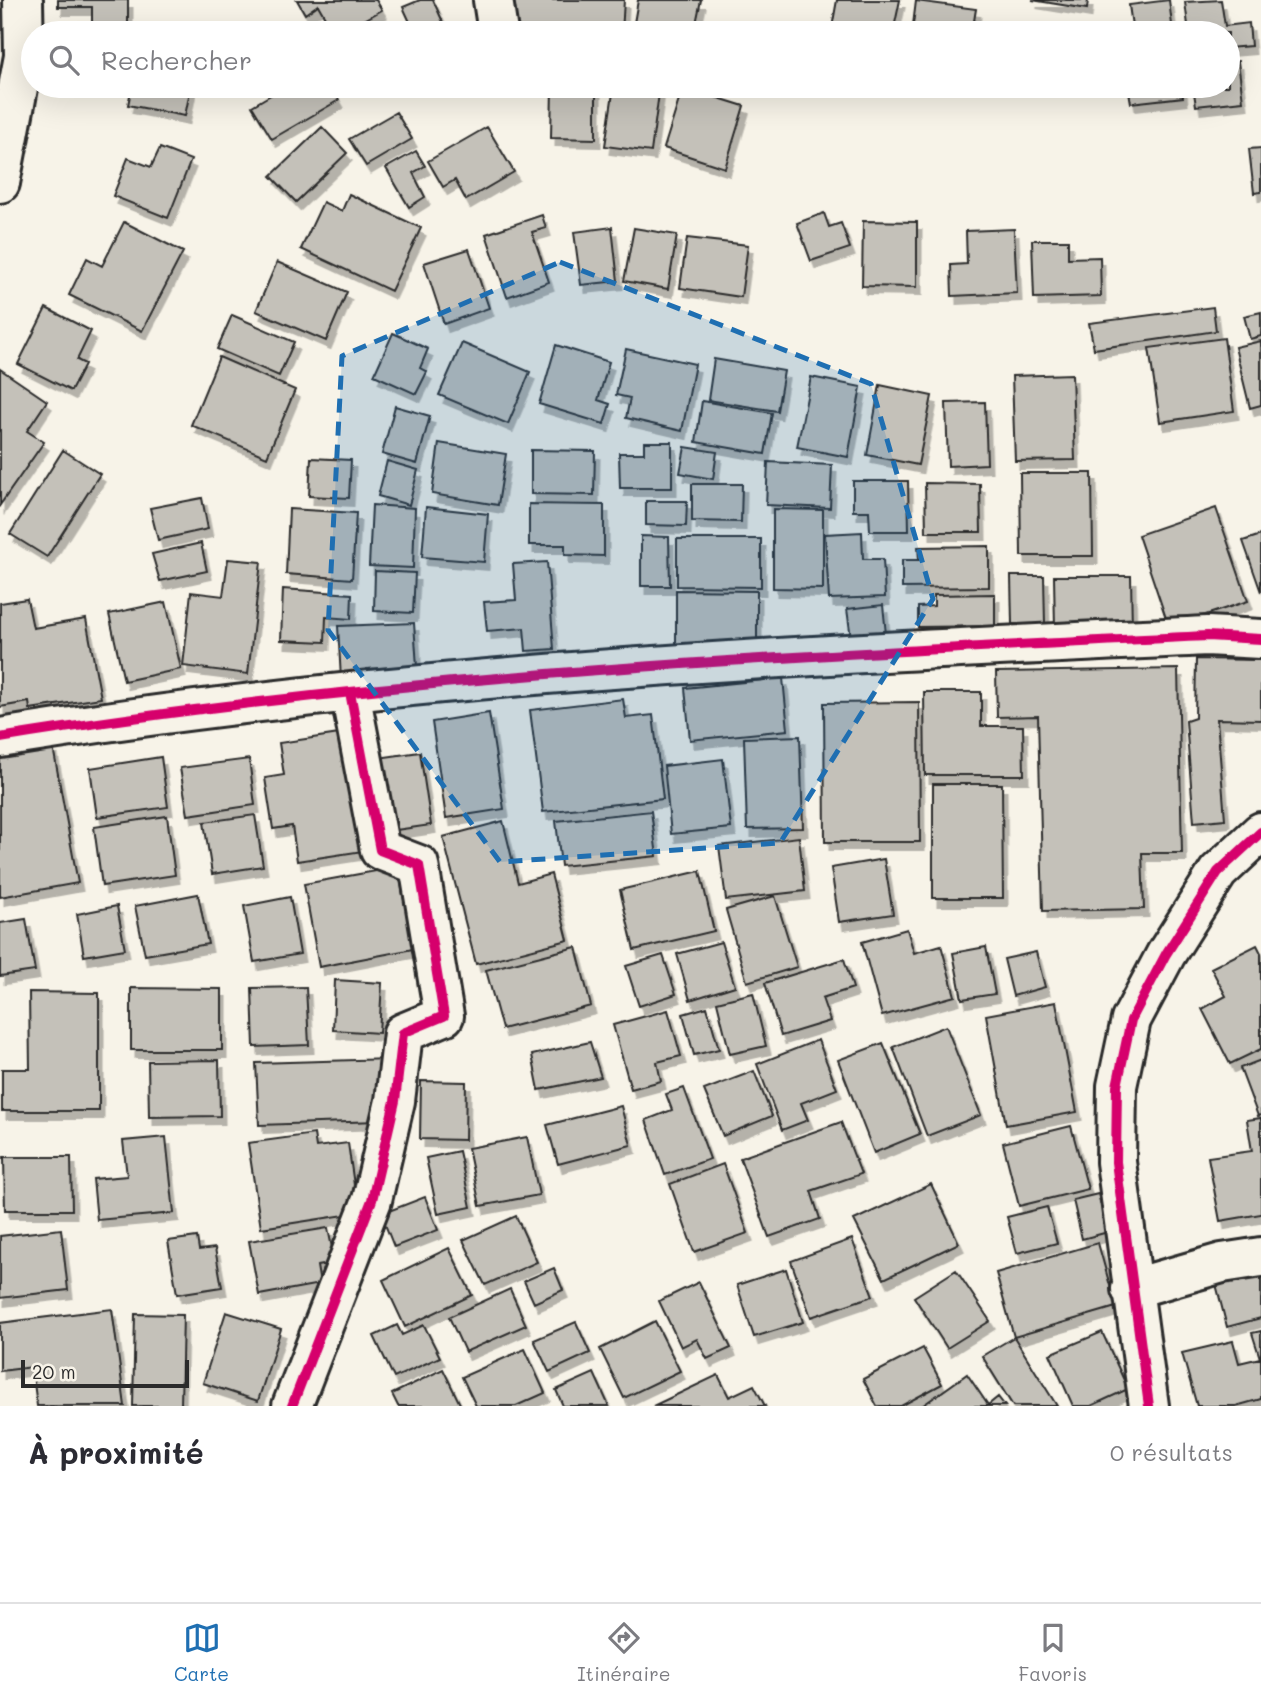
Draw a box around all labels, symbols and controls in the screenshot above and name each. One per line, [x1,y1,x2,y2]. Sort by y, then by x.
search box [21,21,1240,98]
icon: search [45,41,83,79]
text: Rechercher [101,43,252,77]
scale bar [21,1357,189,1389]
text: 20 m [32,1359,76,1384]
text: À proximité [28,1432,204,1472]
text: 0 résultats [1110,1437,1233,1467]
tab: Carte [174,1619,229,1686]
tab: Itinéraire [577,1619,670,1686]
tab: Favoris [1019,1619,1087,1686]

